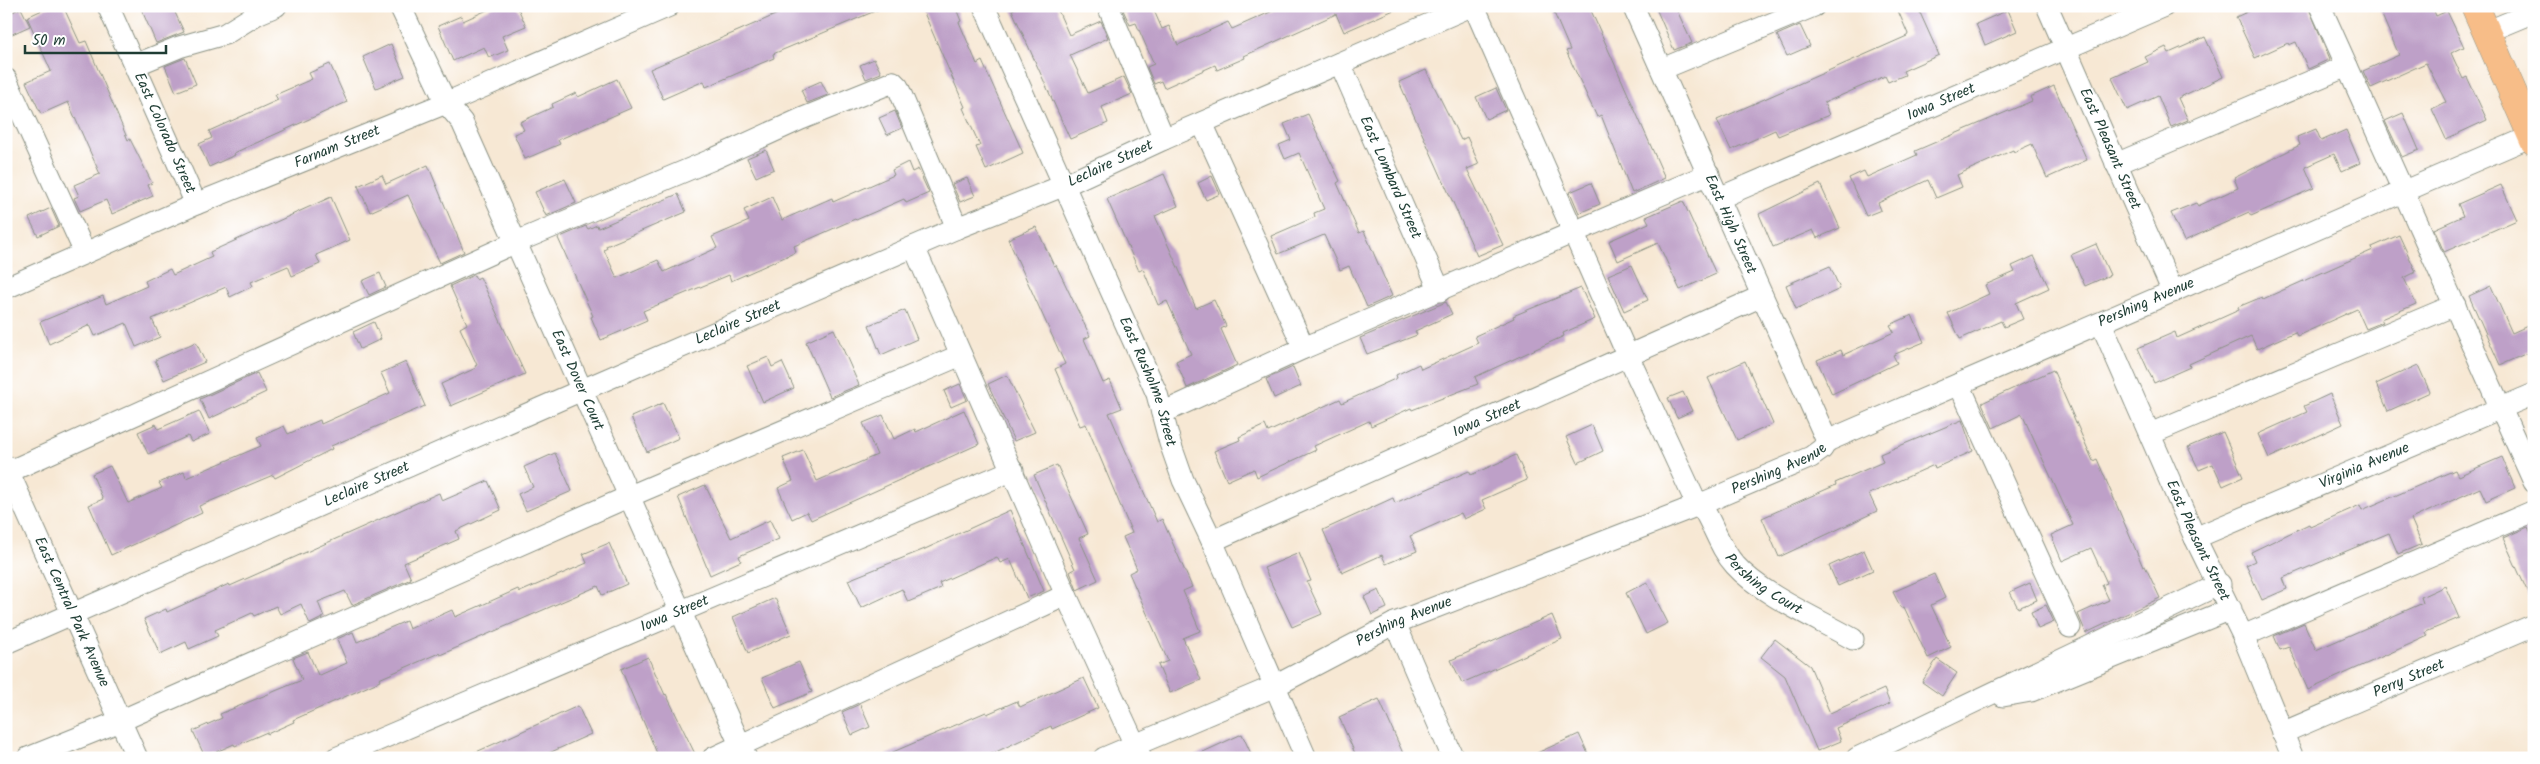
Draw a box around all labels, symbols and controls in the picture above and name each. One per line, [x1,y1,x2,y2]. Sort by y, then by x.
scale bar [25,22,166,54]
text: 50 m [32,29,66,53]
street label: East Colorado Street [127,68,202,198]
street label: Iowa Street [1903,77,1980,128]
street label: East Pleasant Street [2072,84,2147,214]
street label: East Lombard Street [1353,112,1428,243]
street label: Farnam Street [290,119,384,175]
street label: Leclaire Street [1064,134,1157,194]
street label: East High Street [1698,171,1763,278]
street label: Pershing Avenue [2094,271,2199,334]
street label: Leclaire Street [691,293,785,352]
street label: East Rusholme Street [1112,313,1183,450]
street label: East Dover Court [544,326,610,435]
street label: Iowa Street [1449,393,1525,444]
street label: Virginia Avenue [2315,436,2413,496]
street label: Pershing Avenue [1728,439,1834,502]
street label: Leclaire Street [320,455,414,514]
street label: East Pleasant Street [2159,476,2236,605]
street label: East Central Park Avenue [27,533,116,691]
street label: Pershing Court [1718,548,1807,622]
street label: Iowa Street [636,589,713,639]
street label: Pershing Avenue [1352,590,1456,653]
street label: Perry Street [2369,653,2449,705]

